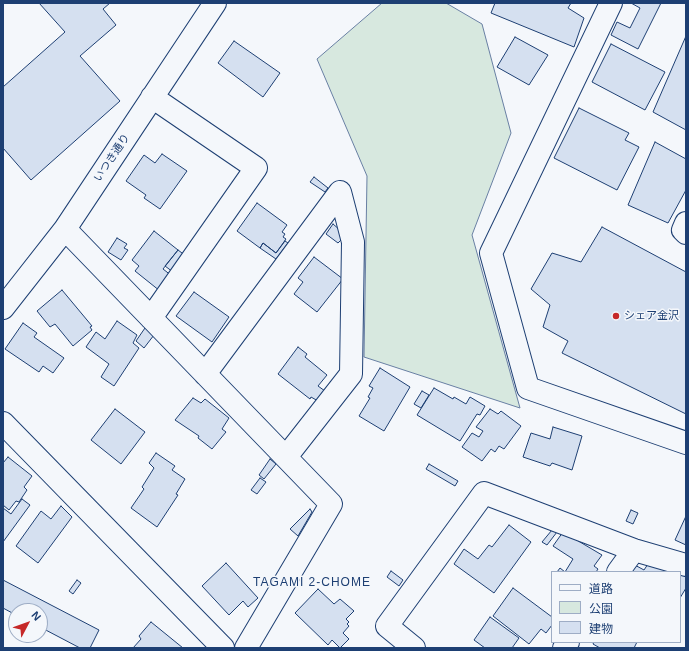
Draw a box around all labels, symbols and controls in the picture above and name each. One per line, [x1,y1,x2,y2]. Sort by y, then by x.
street label: いつき通り [91,132,133,184]
place label: シェア金沢 [624,309,679,323]
marker: シェア金沢 [611,311,621,321]
legend [551,571,681,643]
district label: TAGAMI 2-CHOME [253,576,371,590]
text: 道路 [589,582,613,596]
text: 公園 [589,602,613,616]
north arrow [8,603,48,643]
text: N [29,609,43,623]
text: 建物 [589,622,613,636]

